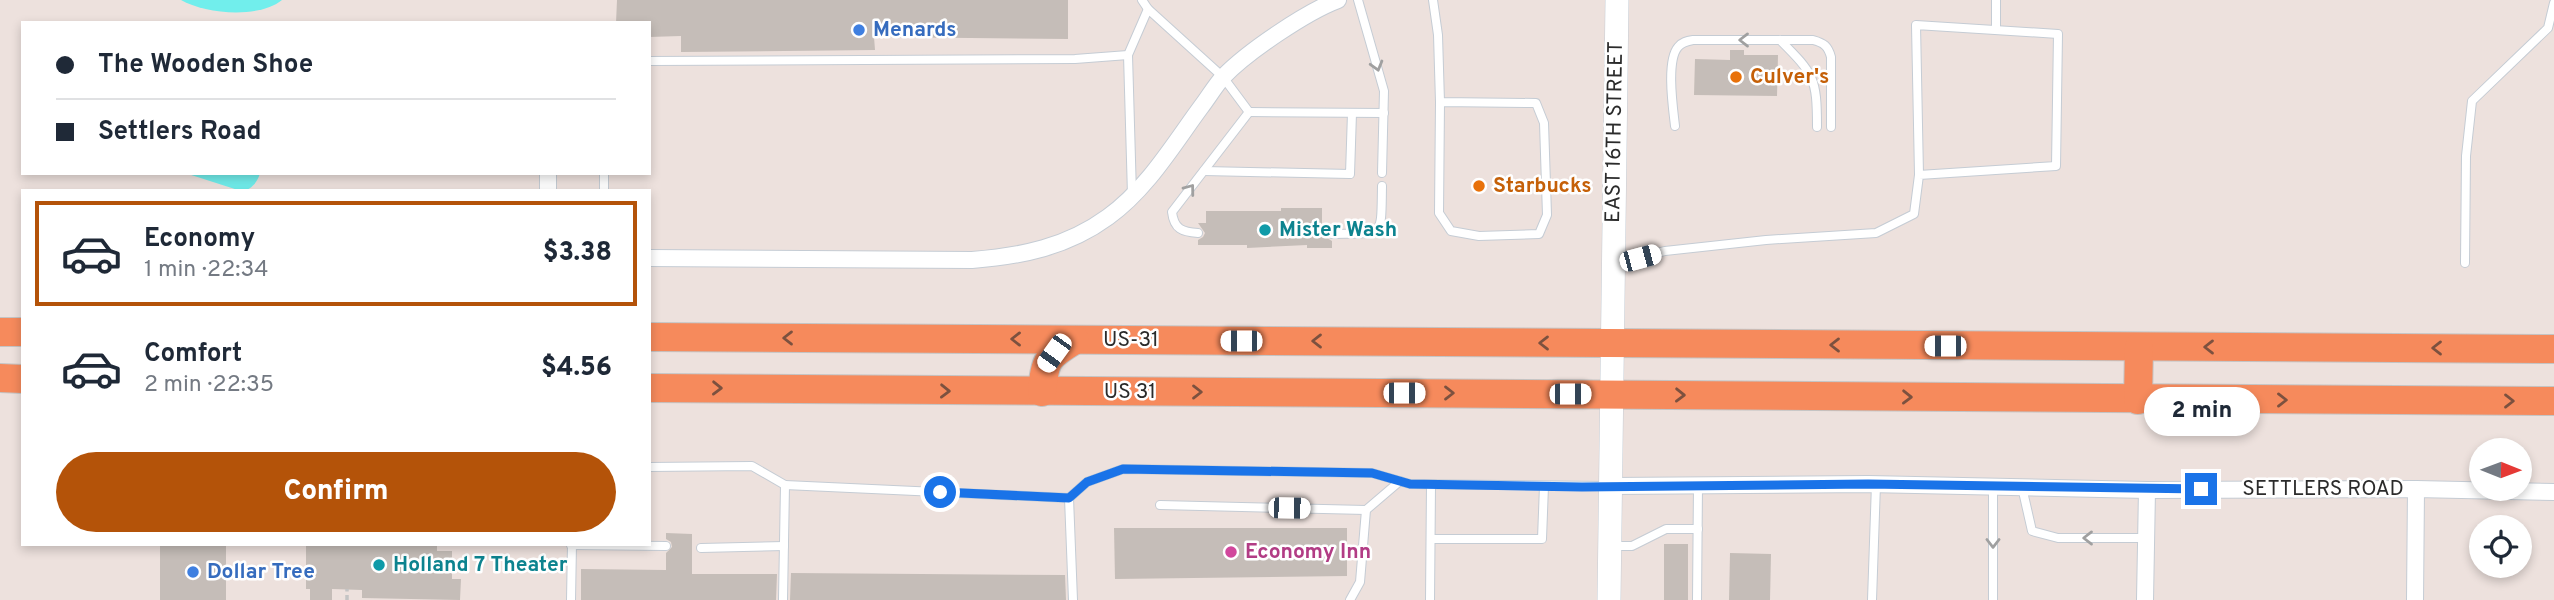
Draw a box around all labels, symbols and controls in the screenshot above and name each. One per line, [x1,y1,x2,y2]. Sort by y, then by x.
place label: Menards [873,17,957,44]
marker: Menards [851,22,867,38]
one-way arrow [1738,32,1749,48]
street label: EAST 16TH STREET [1600,41,1630,223]
text: The Wooden Shoe [98,49,313,82]
one-way arrow [1369,59,1383,71]
place label: Culver's [1750,64,1829,91]
marker: Culver's [1728,69,1744,85]
text: Settlers Road [98,116,262,149]
place label: Starbucks [1493,173,1592,200]
marker: Starbucks [1471,178,1487,194]
one-way arrow [1182,184,1194,197]
place label: Mister Wash [1279,217,1397,244]
icon: car [60,222,123,285]
marker: Mister Wash [1257,222,1273,238]
text: Economy [144,223,255,256]
text: $3.38 [543,237,612,270]
car [1617,242,1664,274]
text: 1 min · 22:34 [144,256,269,285]
street label: US-31 [1103,327,1159,354]
one-way arrow [782,330,793,346]
car [1034,330,1075,376]
one-way arrow [1010,331,1020,347]
car [1221,331,1263,352]
one-way arrow [1311,333,1321,349]
one-way arrow [1538,335,1549,351]
car [1925,336,1967,357]
icon: car [60,337,123,400]
one-way arrow [1829,337,1840,353]
text: Comfort [144,338,242,371]
one-way arrow [2204,339,2214,355]
one-way arrow [2431,340,2442,356]
text: $4.56 [541,352,612,385]
text: 2 min · 22:35 [144,371,274,400]
street label: US 31 [1104,379,1156,406]
one-way arrow [712,381,723,396]
one-way arrow [940,383,951,399]
car [1384,383,1426,404]
one-way arrow [1192,384,1203,400]
car [1550,384,1592,405]
one-way arrow [1444,385,1455,401]
one-way arrow [1675,387,1686,403]
callout: 2 min [2143,388,2259,436]
one-way arrow [1903,389,1913,405]
one-way arrow [2277,392,2288,408]
one-way arrow [2505,393,2515,409]
text: 2 min [2172,397,2232,426]
north arrow [2469,438,2532,500]
map controls [2469,438,2532,578]
button: Confirm [56,452,616,532]
route end [2185,473,2217,505]
route start [924,476,956,508]
street label: SETTLERS ROAD [2242,476,2404,503]
car [1268,497,1311,519]
button: locate [2469,515,2532,578]
one-way arrow [2082,530,2093,546]
one-way arrow [1985,538,2001,549]
place label: Economy Inn [1245,539,1371,566]
marker: Economy Inn [1223,544,1239,560]
place label: Holland 7 Theater [393,552,568,579]
marker: Holland 7 Theater [371,557,387,573]
place label: Dollar Tree [207,559,315,586]
marker: Dollar Tree [185,564,201,580]

